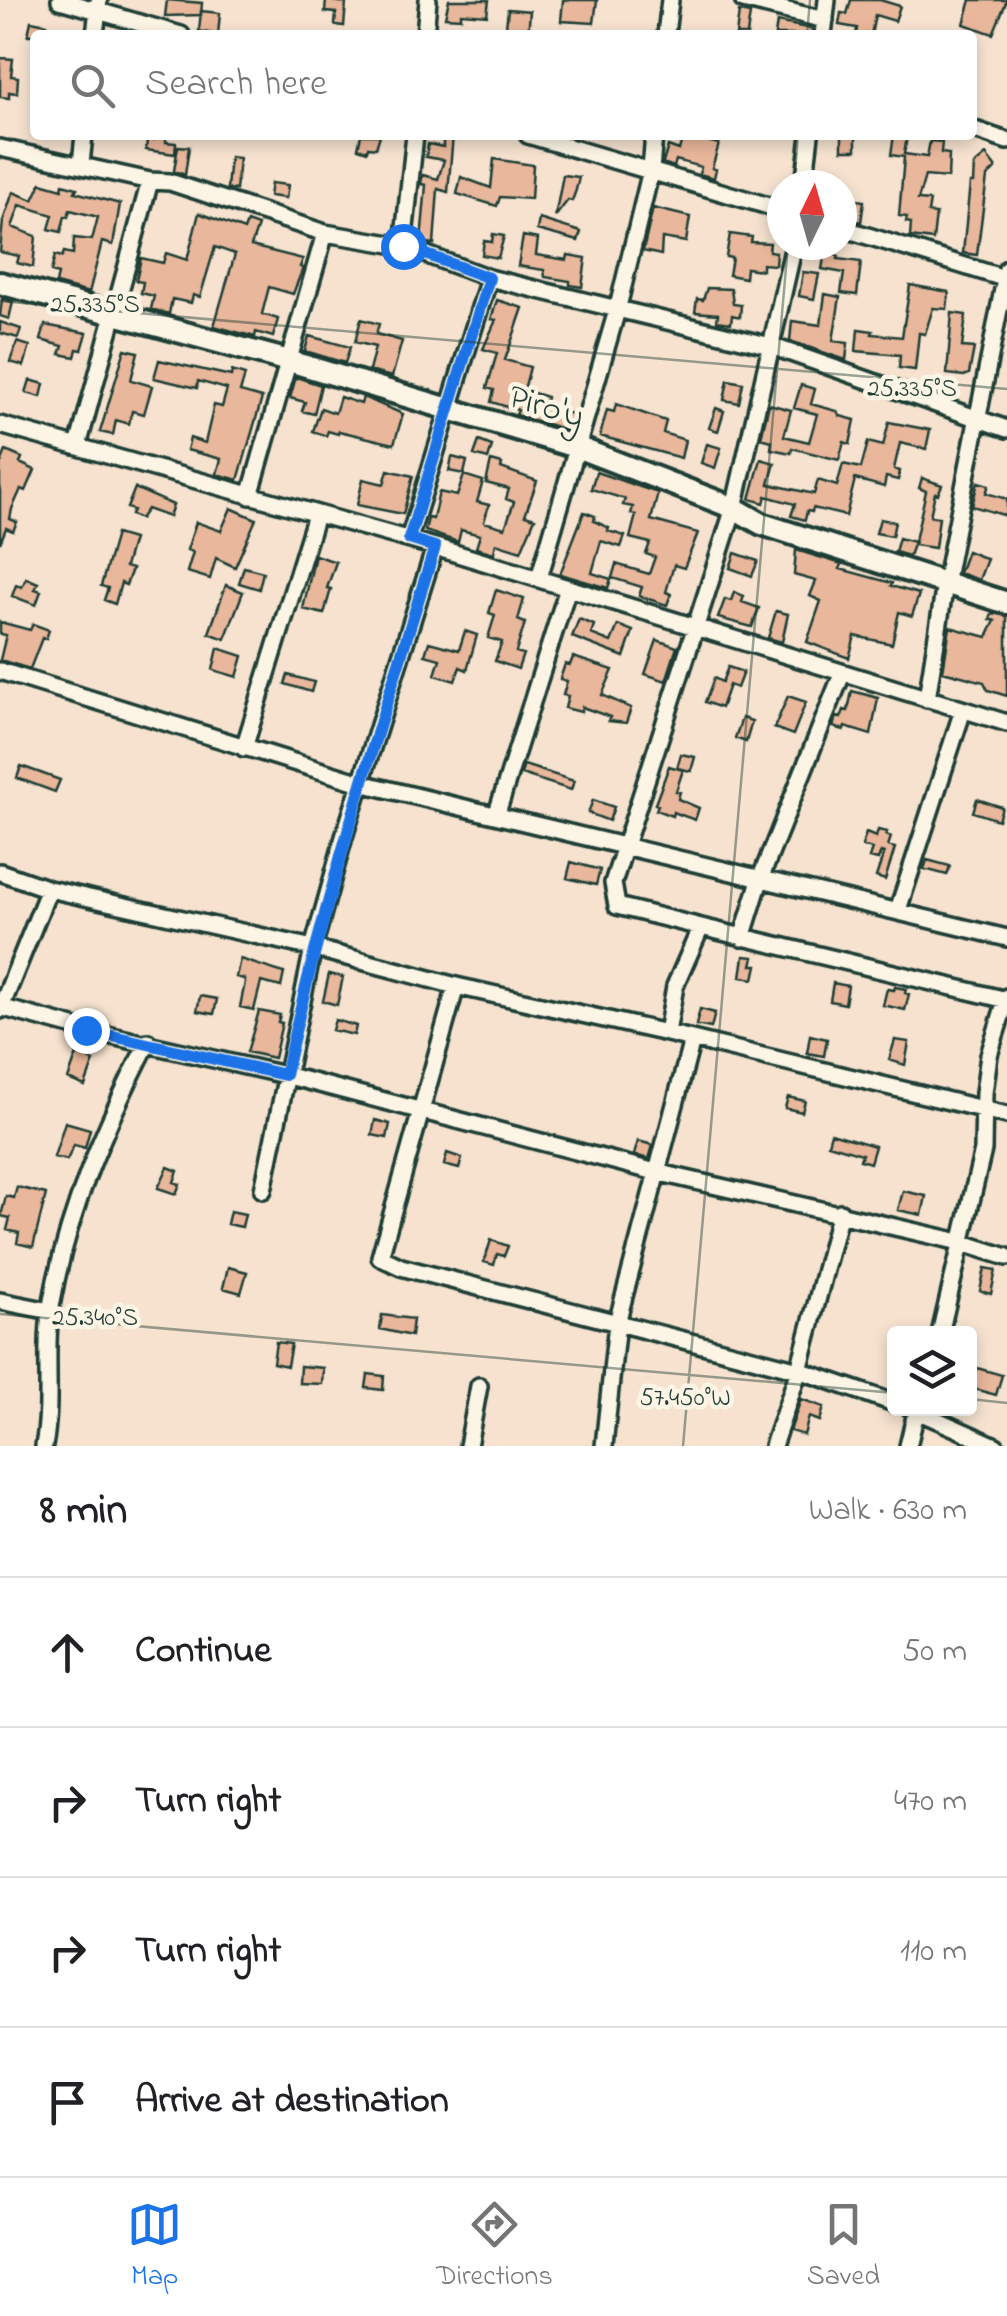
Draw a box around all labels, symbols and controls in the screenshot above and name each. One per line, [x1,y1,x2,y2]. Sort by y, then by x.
search box [30,30,977,140]
text: Search here [145,57,327,113]
icon: search [65,58,120,113]
north arrow [767,170,857,260]
route start [381,224,427,270]
text: 25.335°S [50,288,140,324]
text: 25.335°S [867,372,957,408]
street label: Piro'y [502,373,590,444]
route end [64,1008,110,1054]
text: 25.340°S [52,1301,138,1337]
map controls [887,1326,977,1416]
button: layers [887,1326,977,1416]
text: 57.450°W [639,1381,731,1417]
text: 8 min [40,1481,127,1542]
text: Walk · 630 m [809,1488,967,1535]
text: Continue [135,1624,271,1680]
icon: ahead [40,1625,95,1680]
text: 50 m [902,1629,967,1676]
text: Turn right [135,1774,281,1830]
icon: right [40,1775,95,1830]
text: 470 m [894,1779,967,1826]
text: Turn right [135,1924,281,1980]
icon: right [40,1925,95,1980]
text: 110 m [900,1929,967,1976]
text: Arrive at destination [135,2074,449,2130]
icon: arrive [40,2075,95,2130]
tab: Map [127,2197,182,2298]
tab: Directions [436,2197,553,2298]
tab: Saved [807,2197,880,2298]

